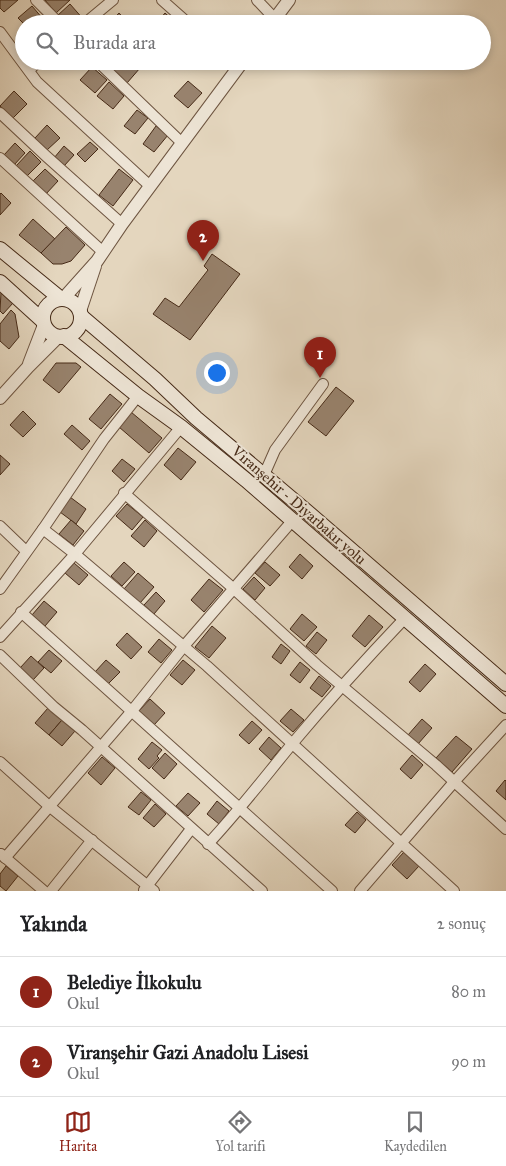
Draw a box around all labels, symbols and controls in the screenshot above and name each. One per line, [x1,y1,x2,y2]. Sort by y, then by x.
search box [15,15,491,70]
icon: search [33,29,61,57]
text: Burada ara [73,31,156,54]
pin: 2 [187,220,219,261]
pin: 1 [304,337,336,378]
your location [204,360,230,386]
street label: Viranşehir - Diyarbakır yolu [227,441,370,568]
text: Yakında [20,911,87,937]
text: 2 sonuç [437,914,486,933]
text: Belediye İlkokulu [67,971,202,994]
text: 1 [33,982,39,1001]
text: 80 m [451,982,486,1001]
text: Okul [67,994,99,1013]
text: Viranşehir Gazi Anadolu Lisesi [67,1041,308,1064]
text: 2 [32,1052,40,1071]
text: 90 m [451,1052,486,1071]
text: Okul [67,1064,99,1083]
tab: Harita [59,1108,97,1155]
tab: Yol tarifi [215,1108,266,1155]
tab: Kaydedilen [384,1108,447,1155]

